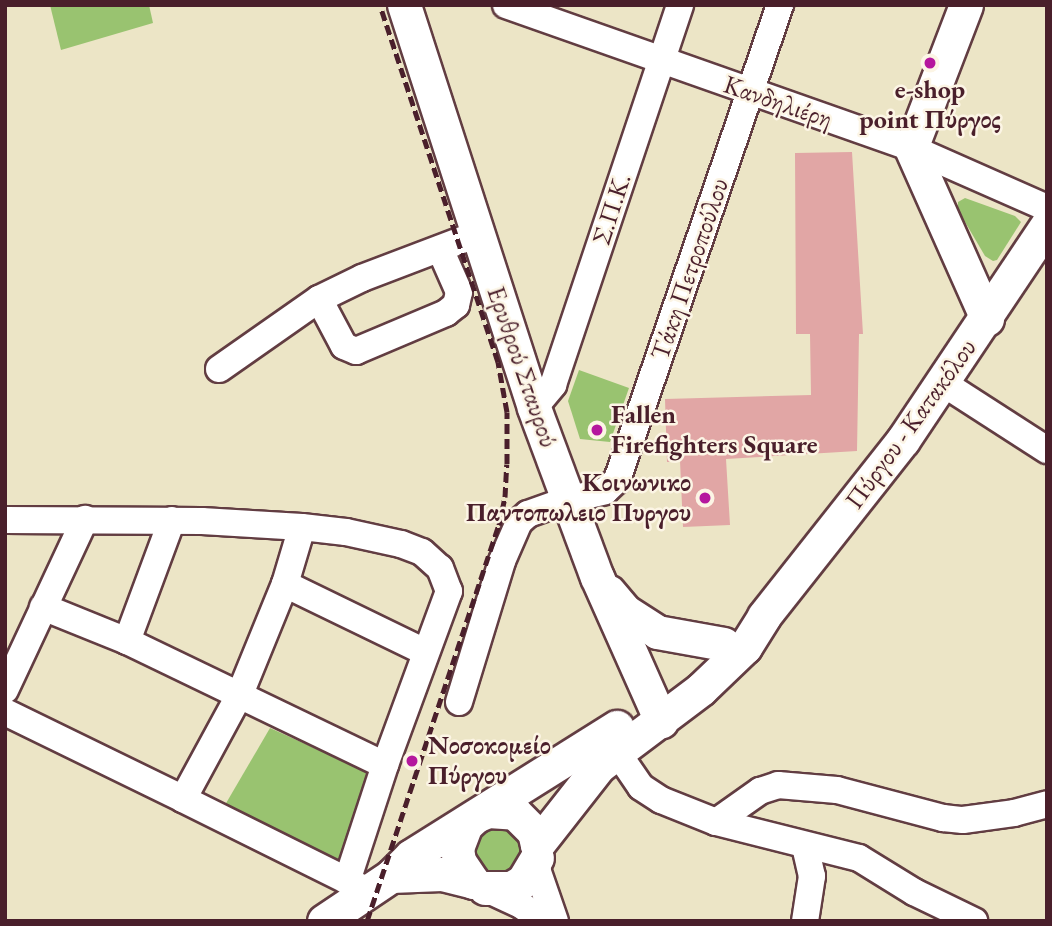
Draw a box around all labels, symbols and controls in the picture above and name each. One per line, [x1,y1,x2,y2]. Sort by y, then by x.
marker: e-shop point Πύργος [922,55,938,71]
street label: Κανδηλιέρη [720,69,836,135]
place label: e-shop point Πύργος [859,74,1001,136]
street label: Σ.Π.Κ. [586,170,638,248]
street label: Τάκη Πετροπούλου [644,174,736,364]
street label: Ερυθρού Σταυρού [480,282,564,452]
street label: Πύργου - Κατακόλου [839,333,983,515]
place label: Fallen Firefighters Square [611,399,818,460]
marker: Fallen Firefighters Square [589,422,605,438]
place label: Κοινωνικο Παντοπωλειο Πυργου [466,467,691,528]
marker: Κοινωνικο Παντοπωλειο Πυργου [697,490,713,506]
place label: Νοσοκομείο Πύργου [428,730,551,792]
marker: Νοσοκομείο Πύργου [402,751,422,771]

